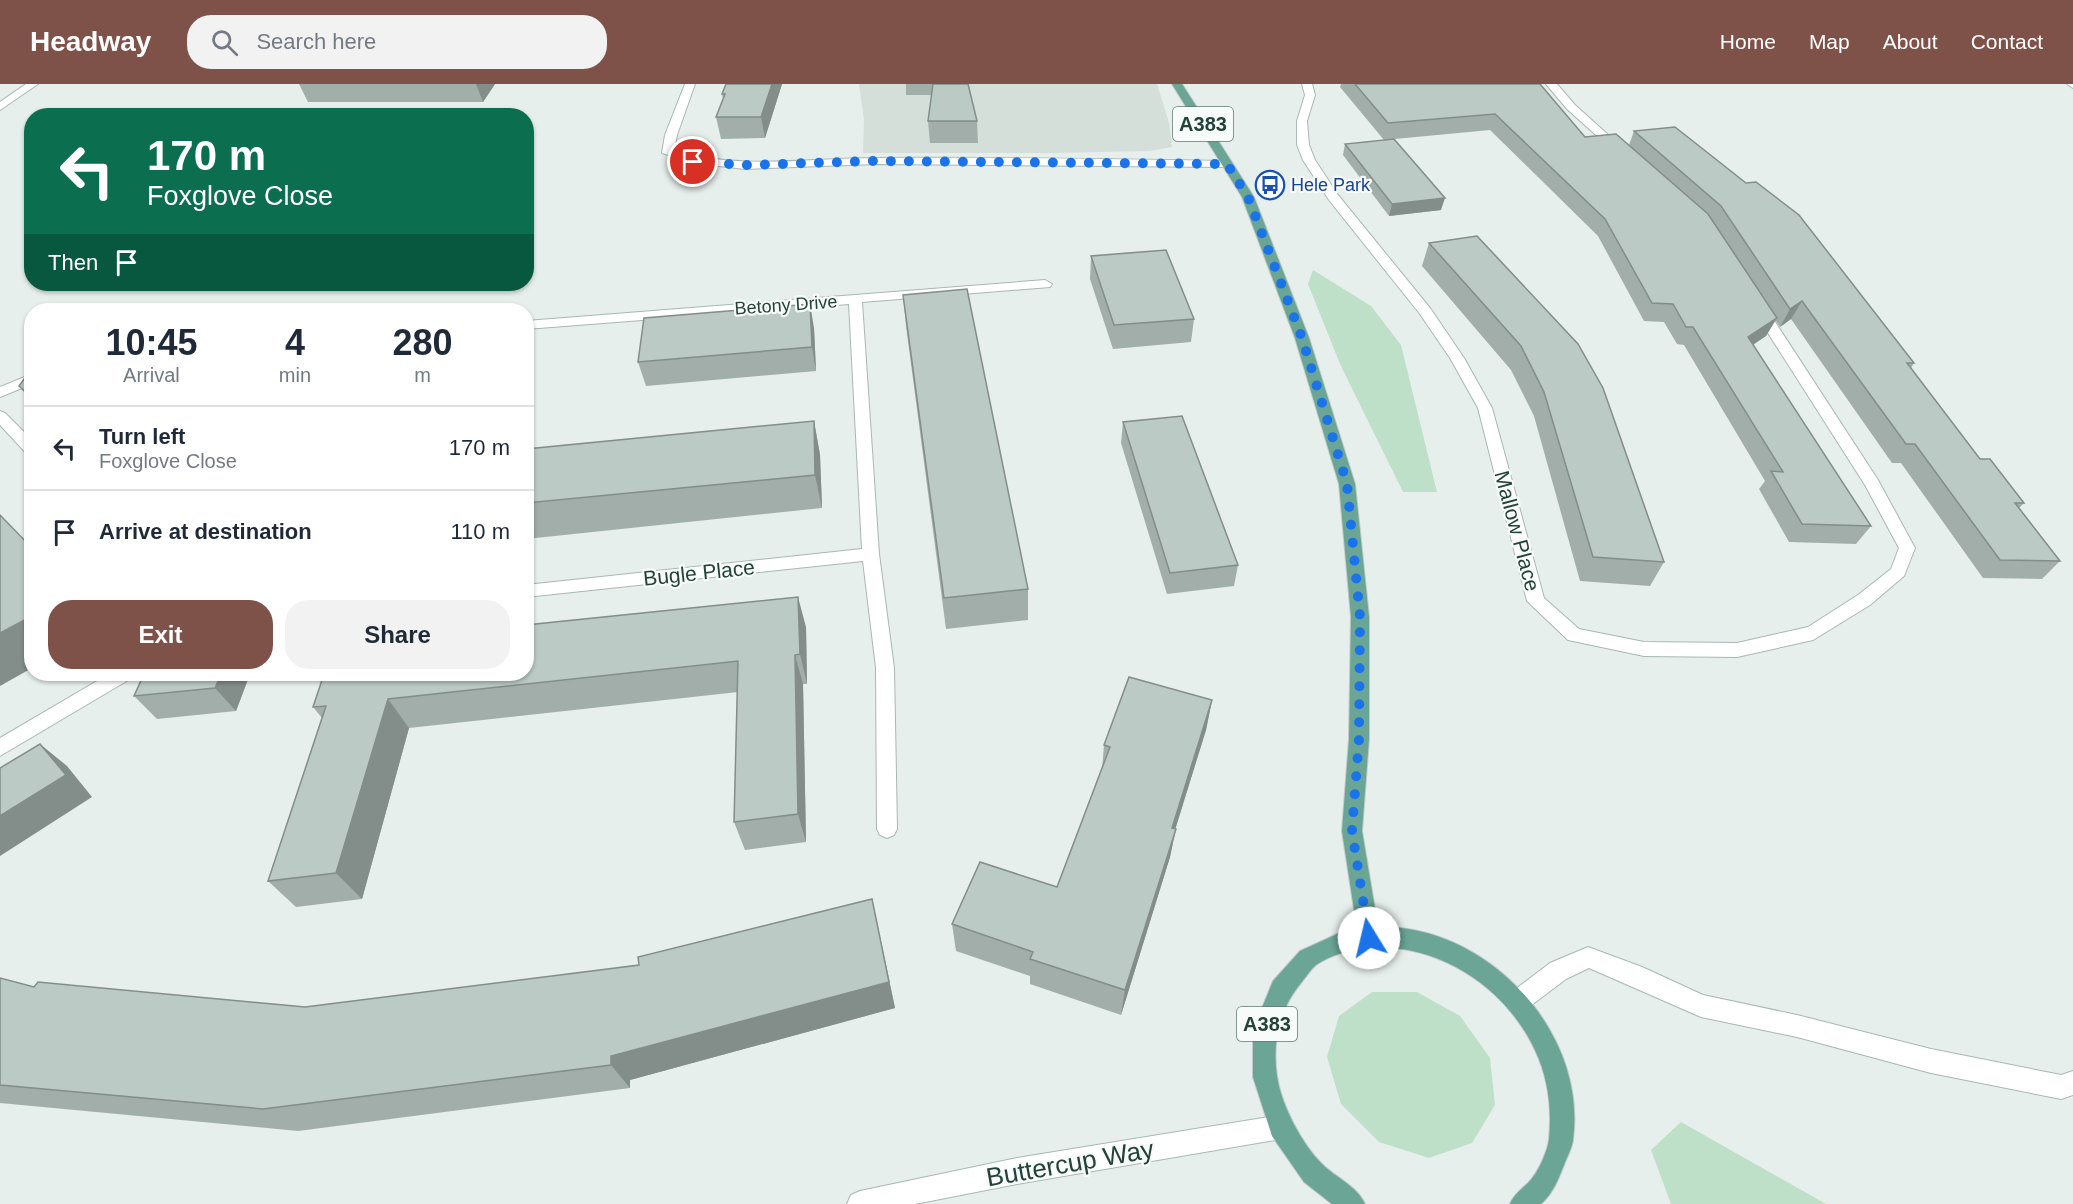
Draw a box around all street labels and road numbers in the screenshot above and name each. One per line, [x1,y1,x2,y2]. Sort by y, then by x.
road number: A383 [1173,107,1233,141]
street label: Betony Drive [734,291,838,319]
street label: Mallow Place [1490,468,1545,594]
street label: Bugle Place [642,555,756,590]
road number: A383 [1237,1007,1297,1041]
street label: Buttercup Way [984,1134,1156,1192]

